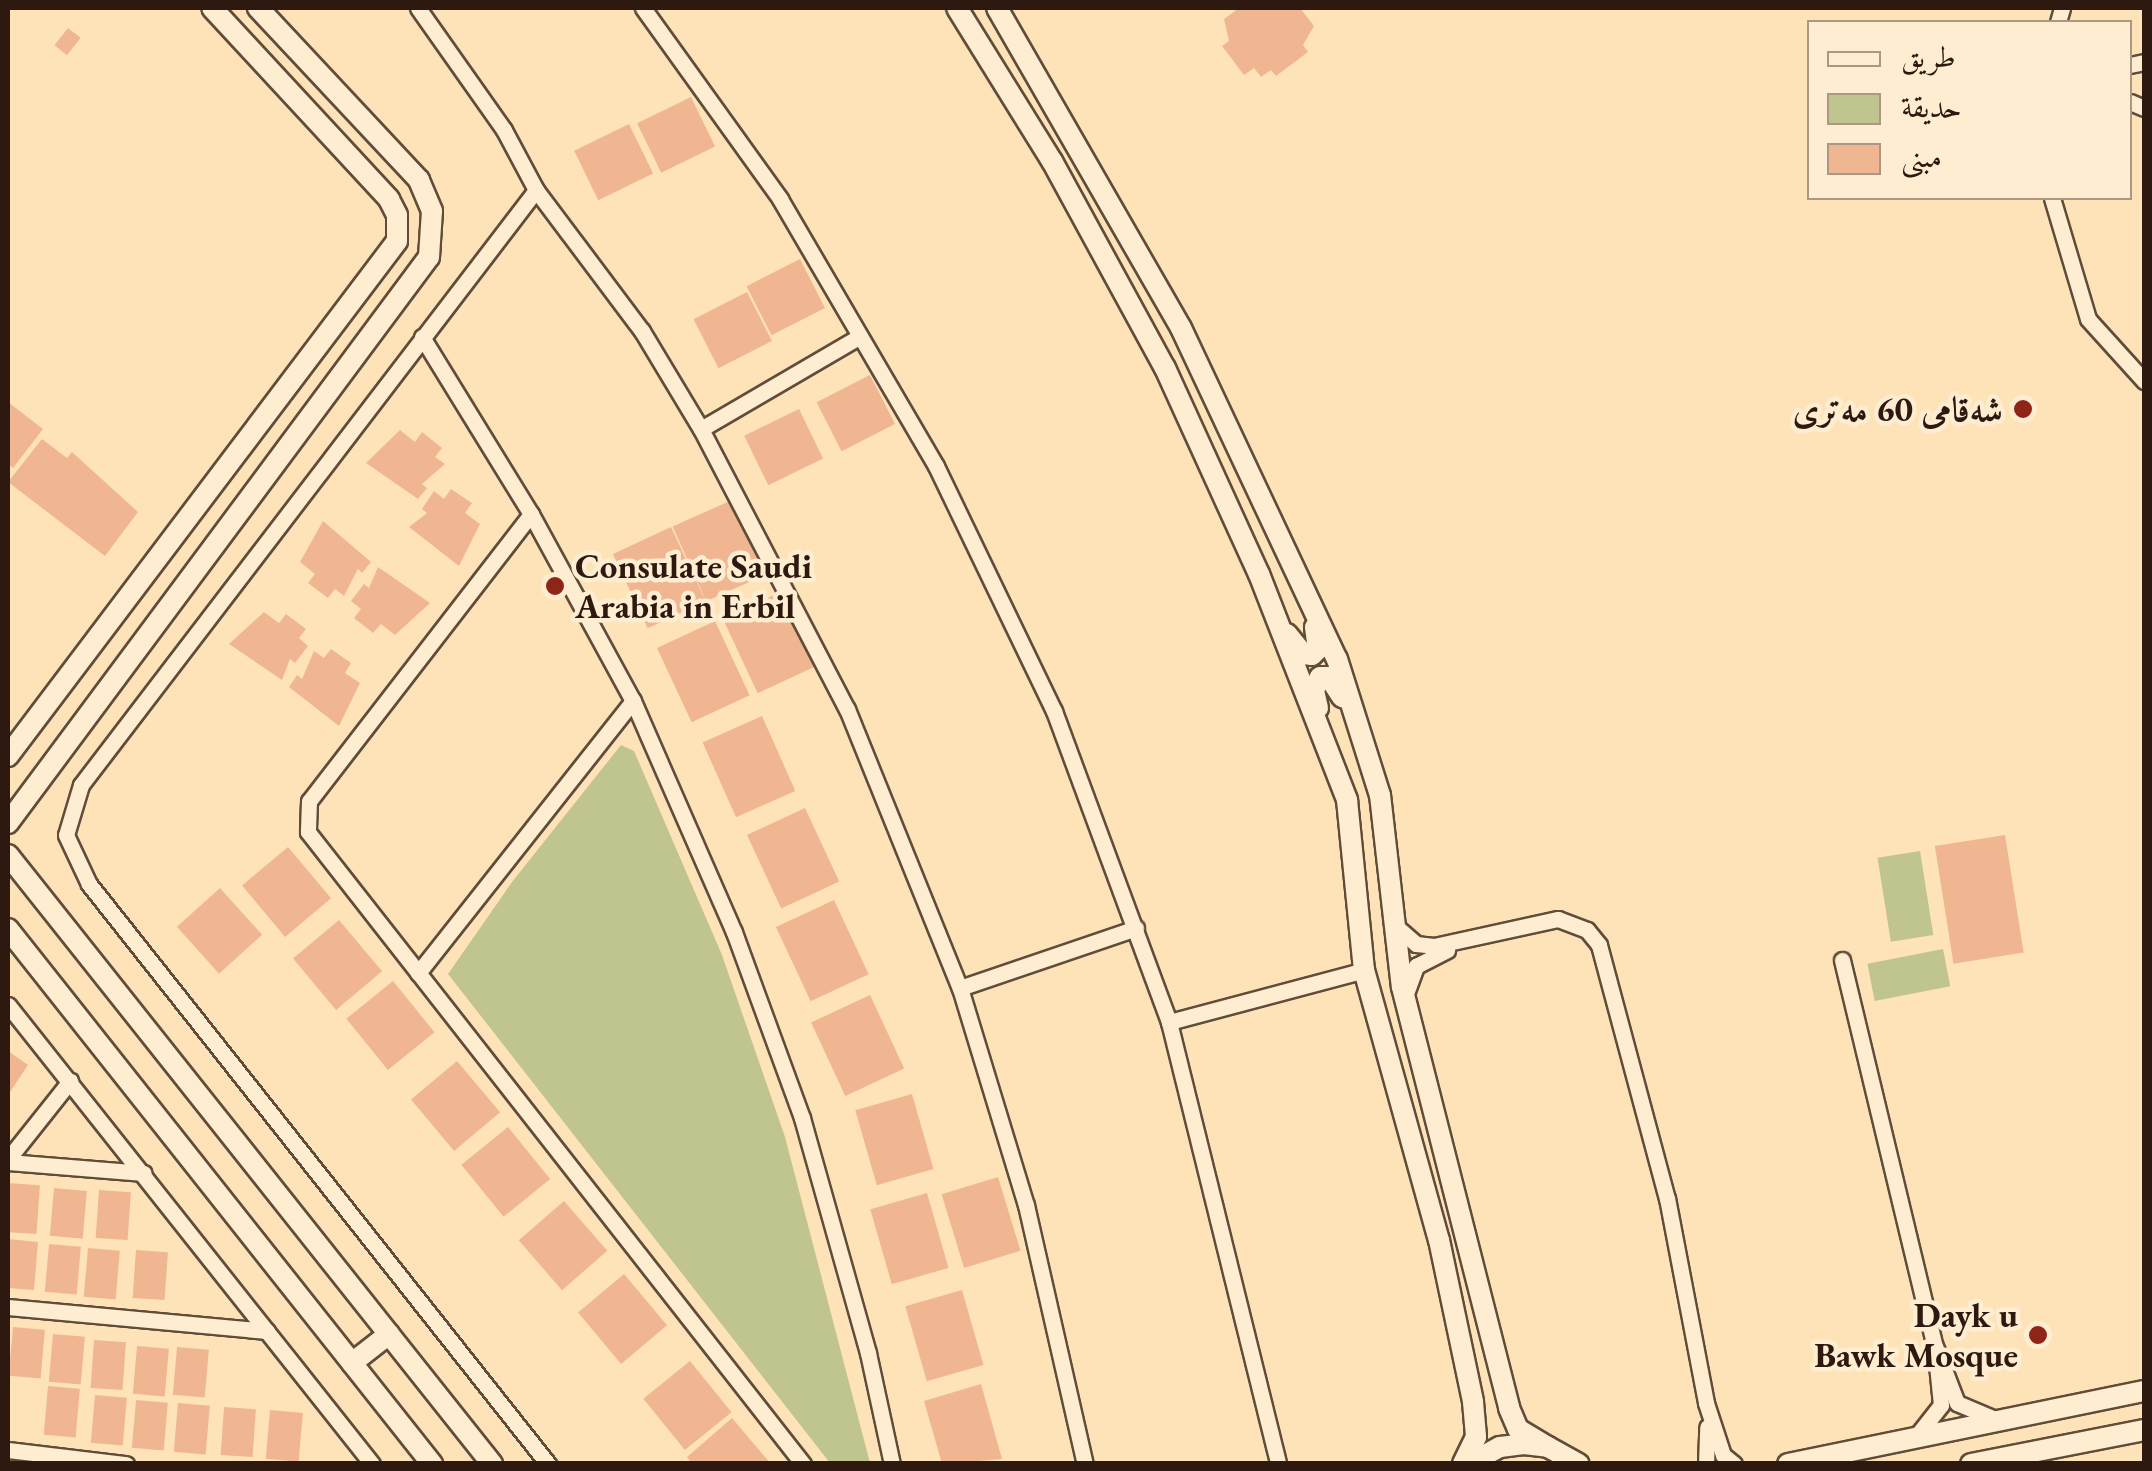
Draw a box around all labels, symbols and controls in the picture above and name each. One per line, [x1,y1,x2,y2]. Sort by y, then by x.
legend [1807,20,2132,200]
text: طريق [1901,37,1956,76]
text: حديقة [1901,87,1962,126]
text: مبنى [1901,137,1942,176]
place label: شەقامی 60 مەتری [1793,388,2003,430]
marker: شەقامی 60 مەتری [2012,398,2034,420]
place label: Consulate Saudi Arabia in Erbil [575,545,812,627]
marker: Consulate Saudi Arabia in Erbil [544,575,566,597]
place label: Dayk u Bawk Mosque [1814,1294,2018,1376]
marker: Dayk u Bawk Mosque [2027,1324,2049,1346]

